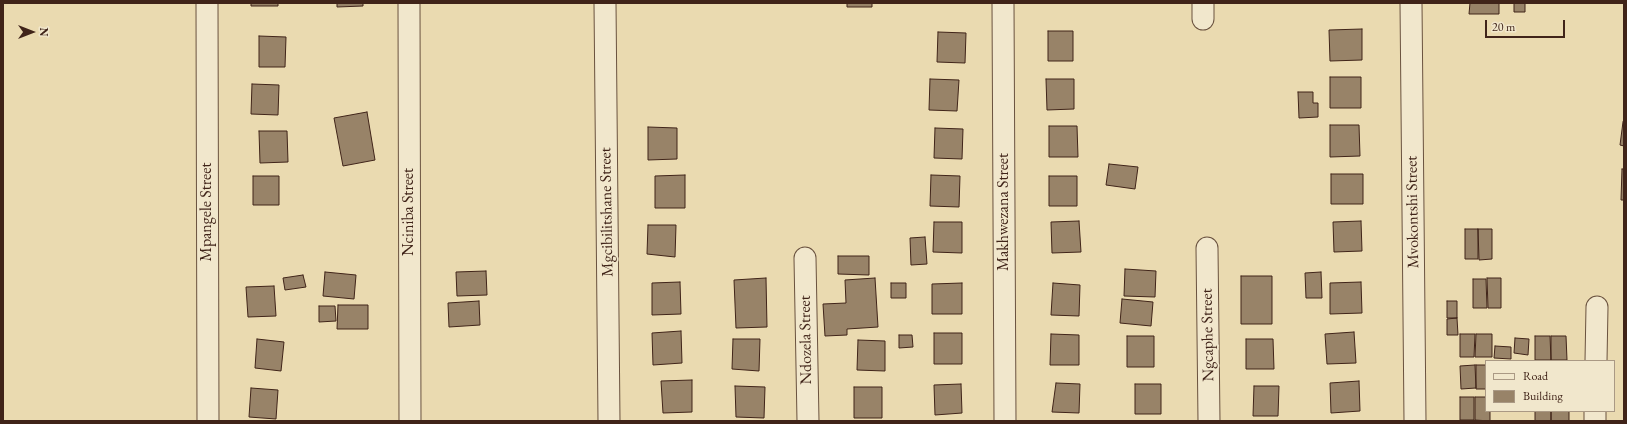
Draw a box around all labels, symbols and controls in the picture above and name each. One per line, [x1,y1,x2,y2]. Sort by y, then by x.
north arrow [12,12,52,52]
scale bar [1487,12,1567,38]
text: 20 m [1492,19,1515,35]
text: N [37,28,51,36]
street label: Mgcibilitshane Street [596,147,618,277]
street label: Makhwezana Street [994,153,1014,271]
street label: Mvokontshi Street [1402,156,1424,268]
street label: Mpangele Street [197,163,217,261]
street label: Nciniba Street [399,168,419,256]
street label: Ngcaphe Street [1198,288,1218,382]
street label: Ndozela Street [796,295,816,385]
legend [1485,360,1615,412]
text: Road [1523,368,1548,384]
text: Building [1523,388,1563,404]

